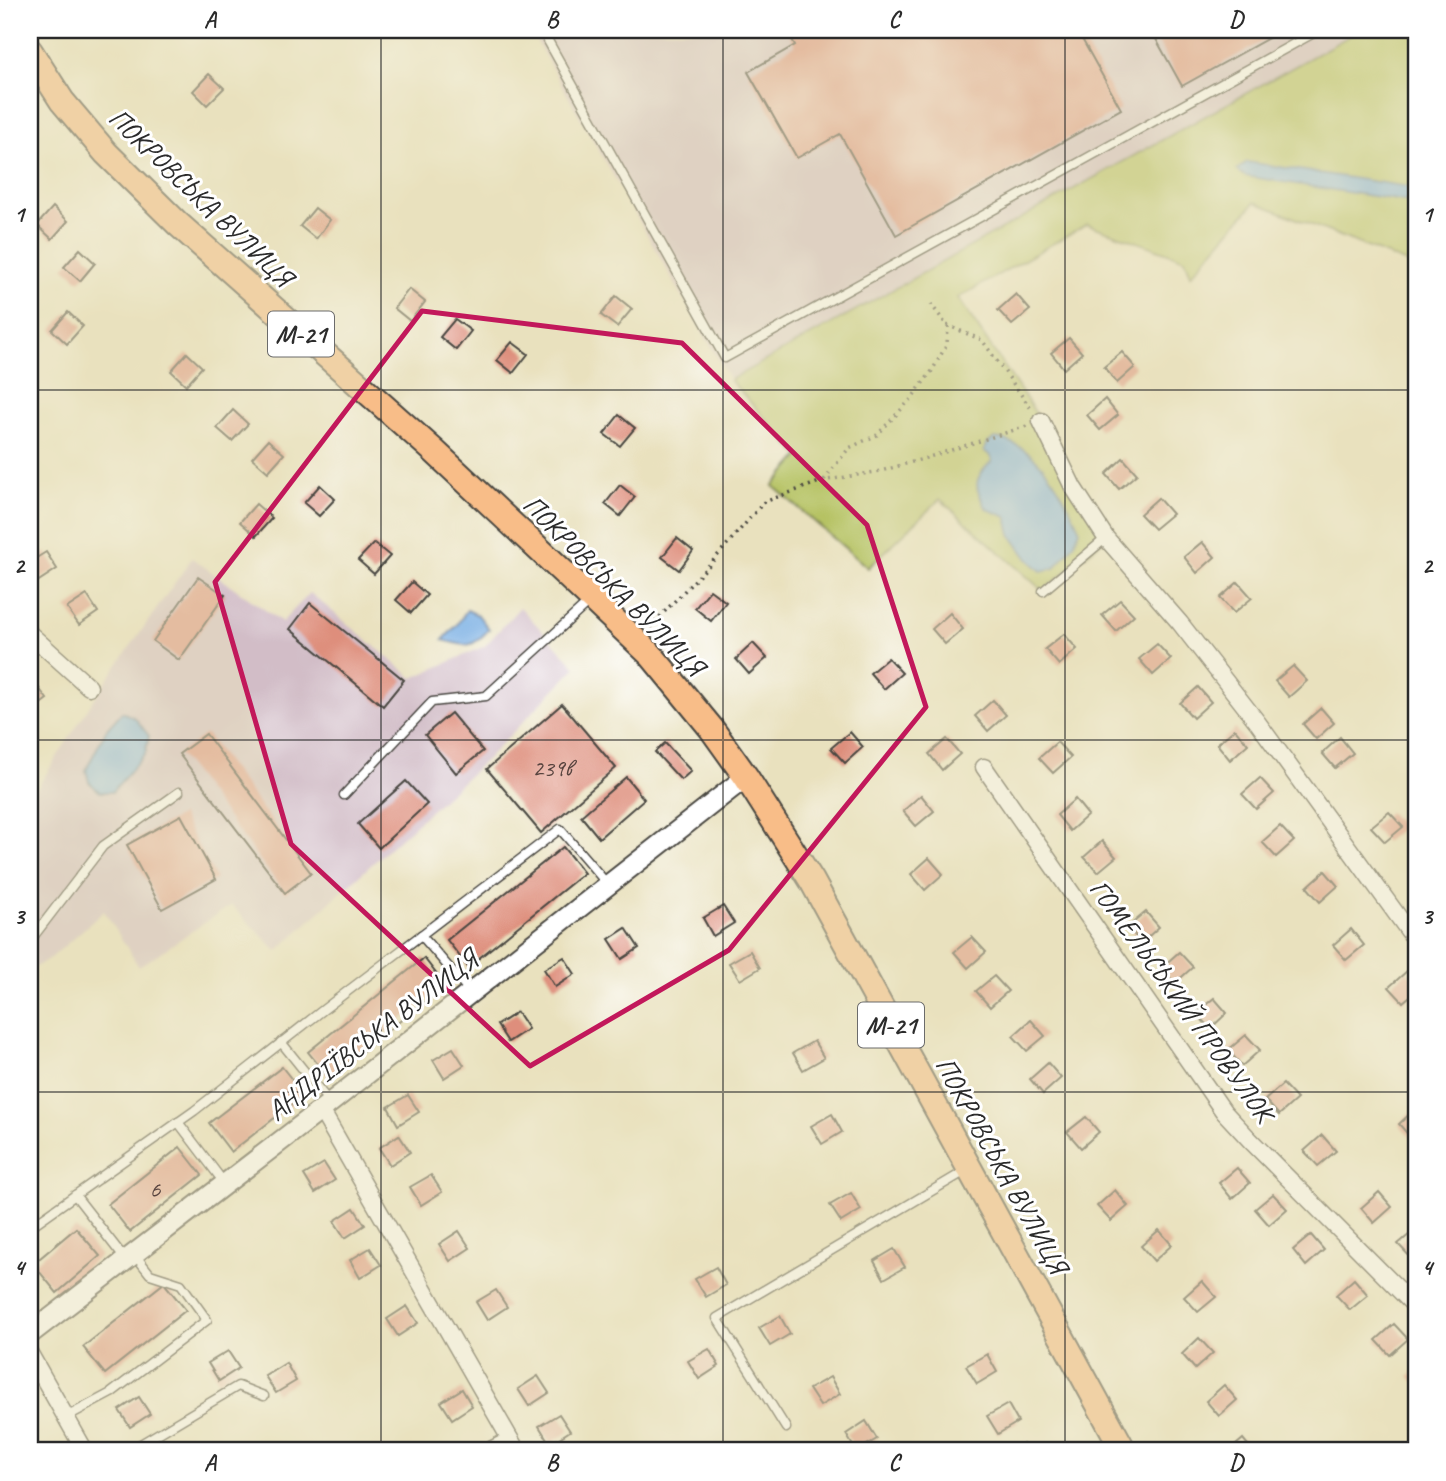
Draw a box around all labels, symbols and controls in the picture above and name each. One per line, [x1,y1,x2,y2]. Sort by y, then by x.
text: A [204,5,218,34]
text: B [546,5,560,34]
text: C [889,5,903,34]
text: D [1229,5,1245,34]
street label: ПОКРОВСЬКА ВУЛИЦЯ [102,100,303,297]
text: 1 [14,200,27,229]
text: 1 [1422,200,1435,229]
road number: М-21 [268,312,334,356]
street label: ПОКРОВСЬКА ВУЛИЦЯ [516,487,715,686]
text: 2 [14,551,27,580]
text: 2 [1422,551,1435,580]
house number: 239в [532,753,578,783]
street label: ГОМЕЛЬСЬКИЙ ПРОВУЛОК [1082,872,1285,1132]
text: 3 [14,902,27,931]
text: 3 [1422,902,1435,931]
street label: АНДРІЇВСЬКА ВУЛИЦЯ [260,939,488,1128]
road number: М-21 [858,1002,924,1048]
street label: ПОКРОВСЬКА ВУЛИЦЯ [928,1050,1078,1283]
house number: 6 [150,1174,162,1204]
text: 4 [14,1253,27,1282]
text: 4 [1422,1253,1435,1282]
text: A [204,1448,218,1477]
text: B [546,1448,560,1477]
text: C [889,1448,903,1477]
text: D [1229,1448,1245,1477]

